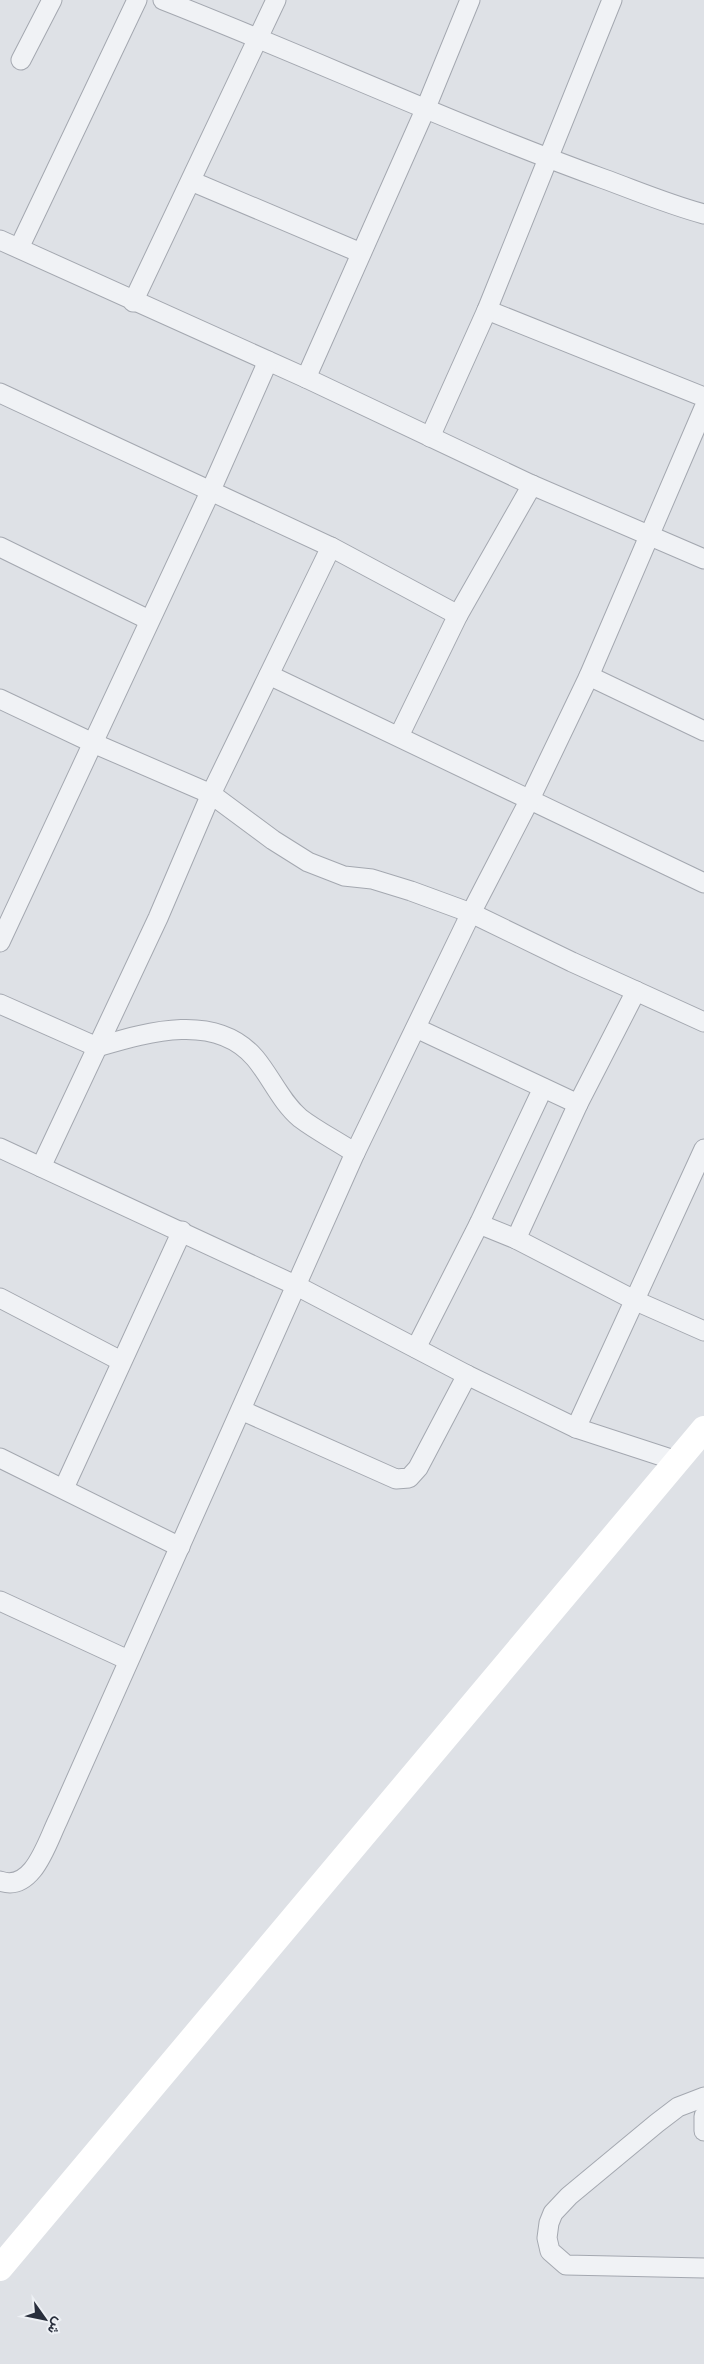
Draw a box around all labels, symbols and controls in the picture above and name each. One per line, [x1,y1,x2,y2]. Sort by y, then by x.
north arrow [20,2294,70,2344]
text: ش [44,2314,67,2338]

